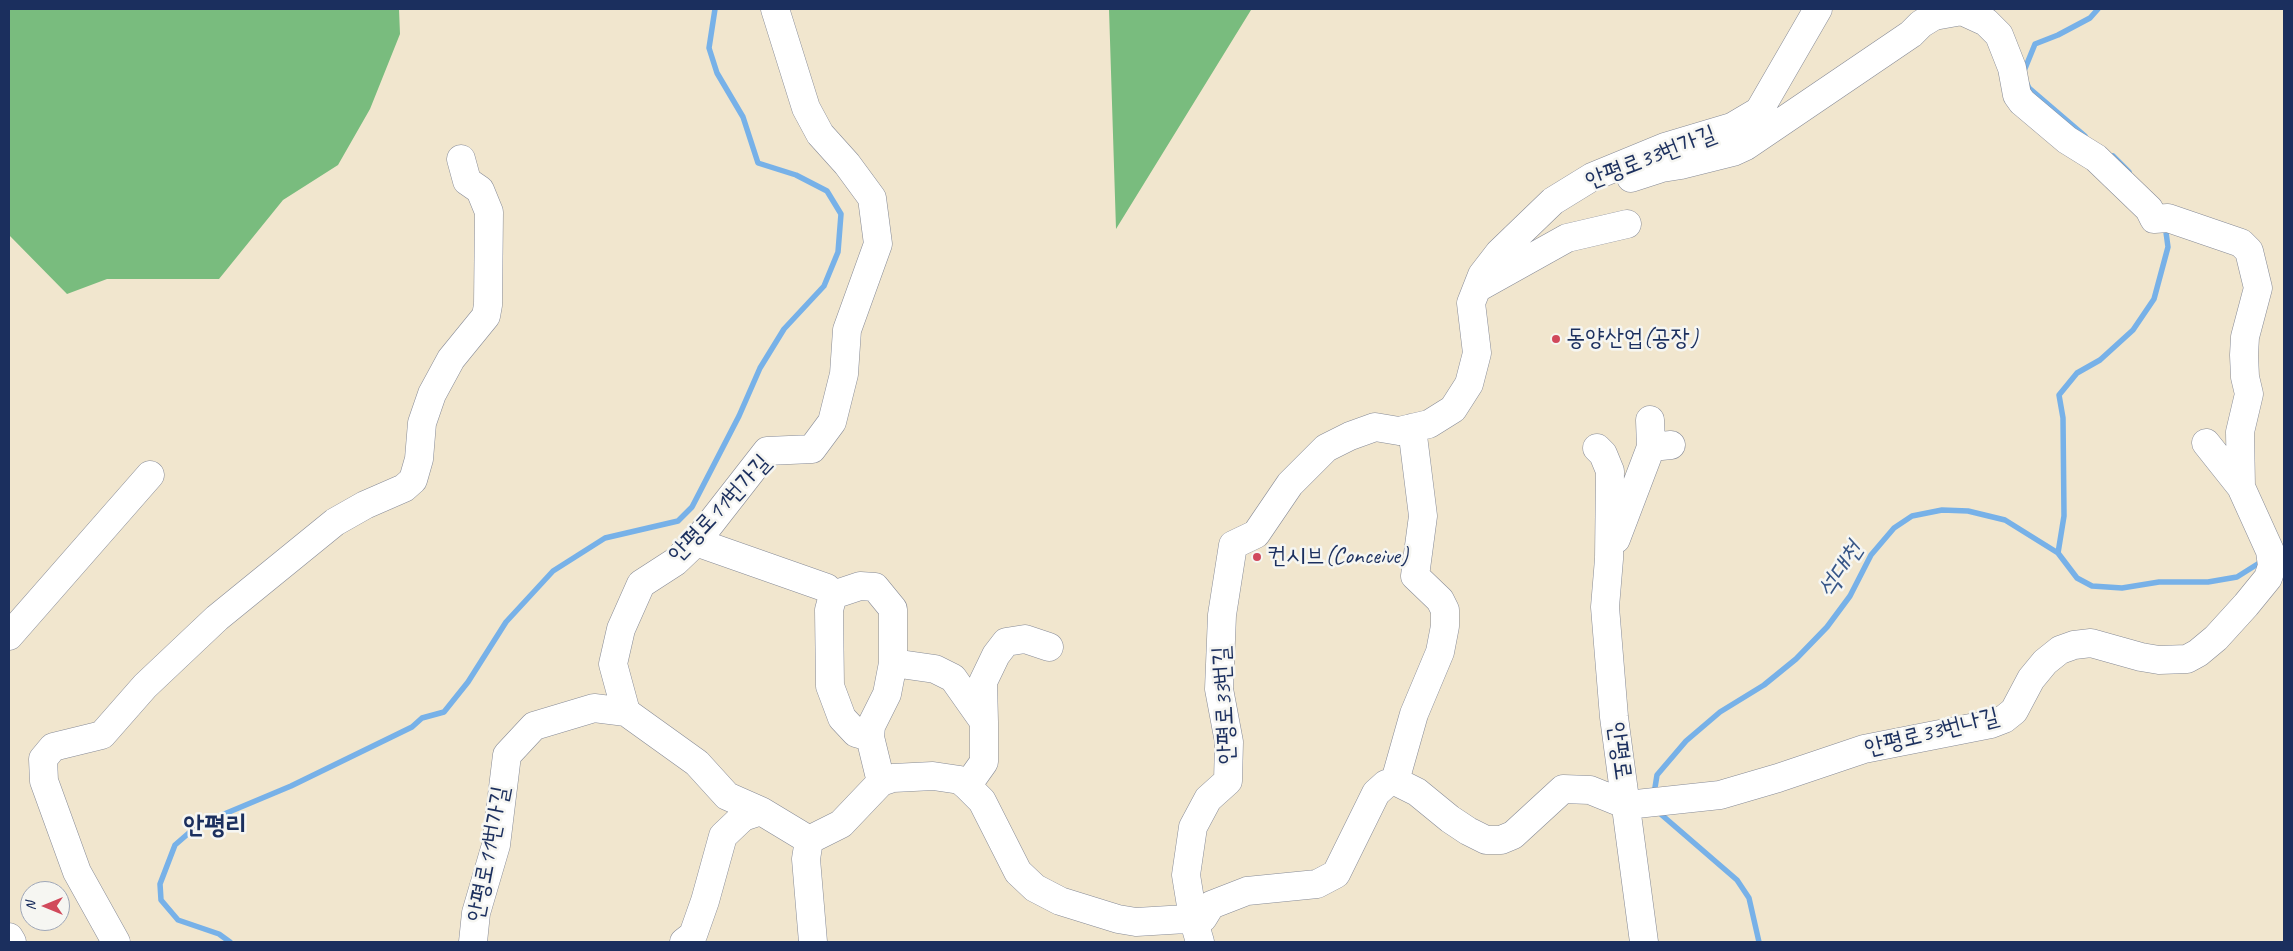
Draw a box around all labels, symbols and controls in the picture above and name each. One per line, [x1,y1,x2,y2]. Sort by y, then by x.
street label: 안평로33번가길 [1582,120,1720,196]
place label: 동양산업(공장) [1566,325,1698,353]
marker: 동양산업(공장) [1550,333,1562,345]
street label: 안평로11번가길 [663,449,777,569]
water label: 석대천 [1812,537,1870,603]
place label: 컨시브(Conceive) [1267,543,1408,571]
marker: 컨시브(Conceive) [1251,551,1263,563]
street label: 안평로33번길 [1208,645,1242,765]
street label: 안평로33번나길 [1862,702,2002,764]
street label: 안평로 [1601,720,1637,782]
street label: 안평로11번가길 [462,784,516,924]
district label: 안평리 [184,810,246,842]
north arrow [20,881,70,931]
text: N [22,902,39,910]

